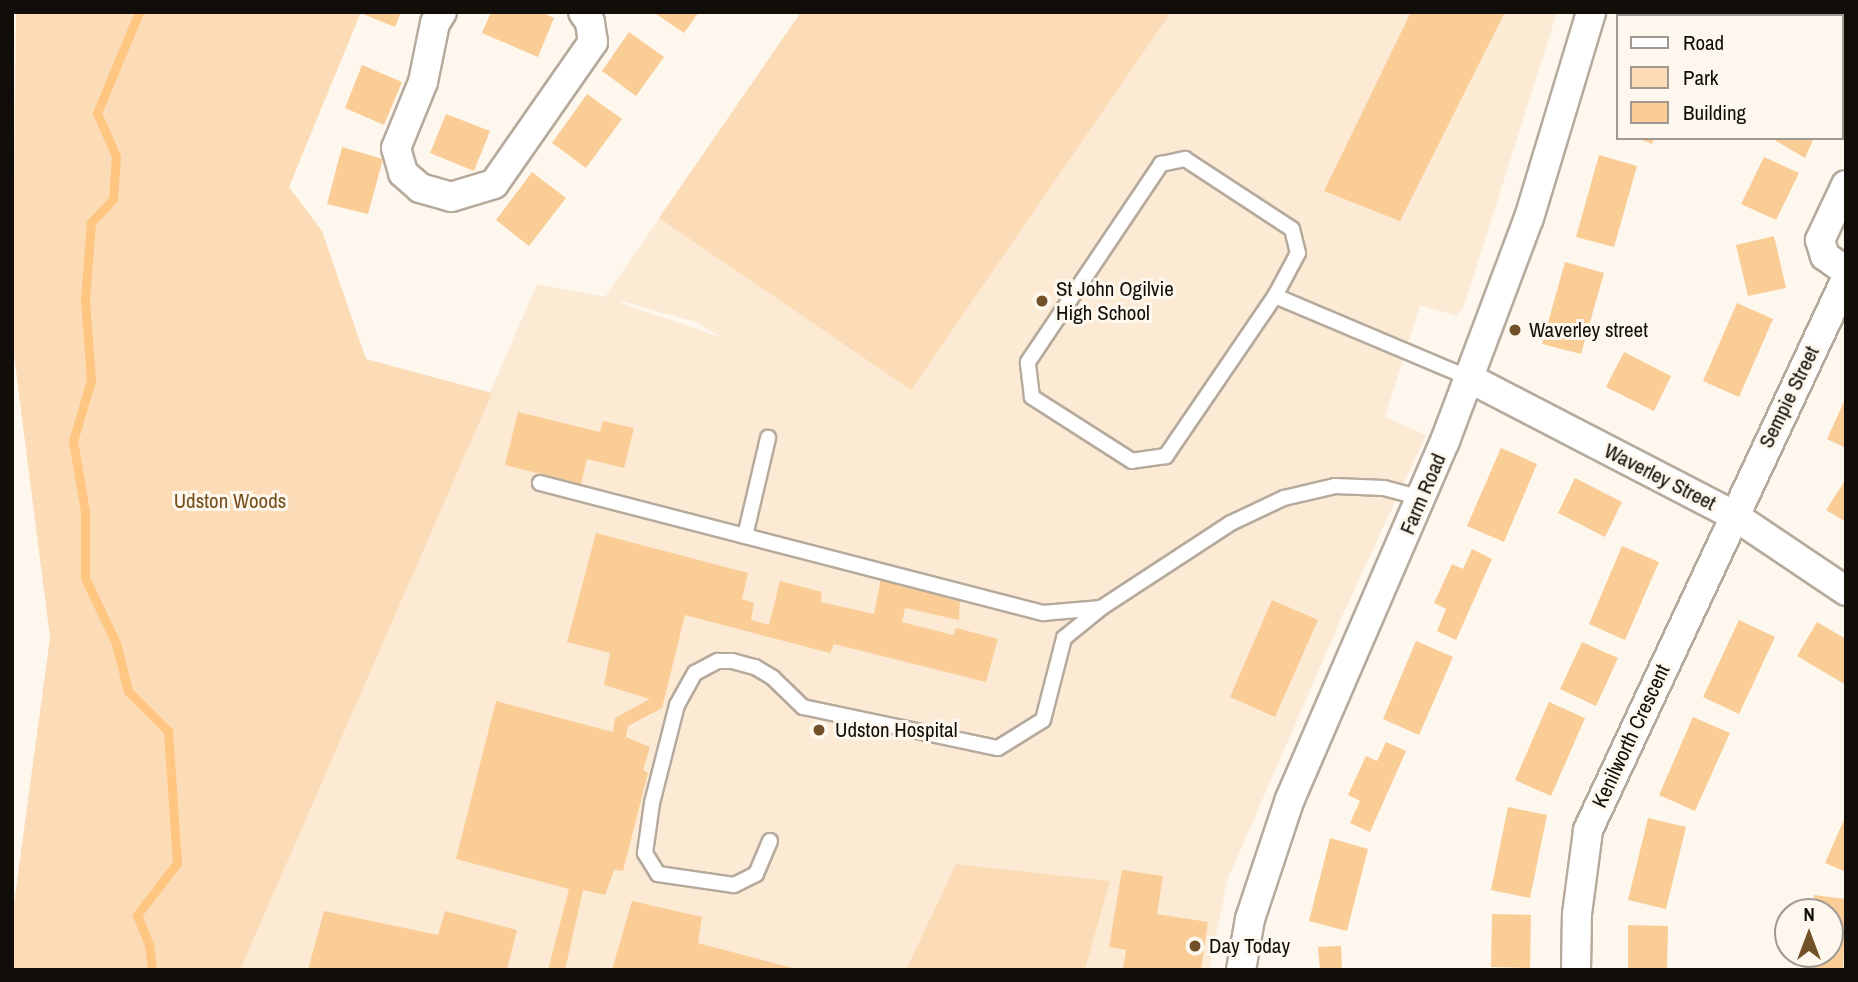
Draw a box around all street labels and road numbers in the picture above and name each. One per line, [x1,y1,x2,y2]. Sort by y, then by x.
street label: Sempie Street [1754,342,1824,452]
street label: Waverley Street [1600,438,1720,516]
street label: Farm Road [1395,450,1451,538]
street label: Kenilworth Crescent [1587,660,1675,812]

